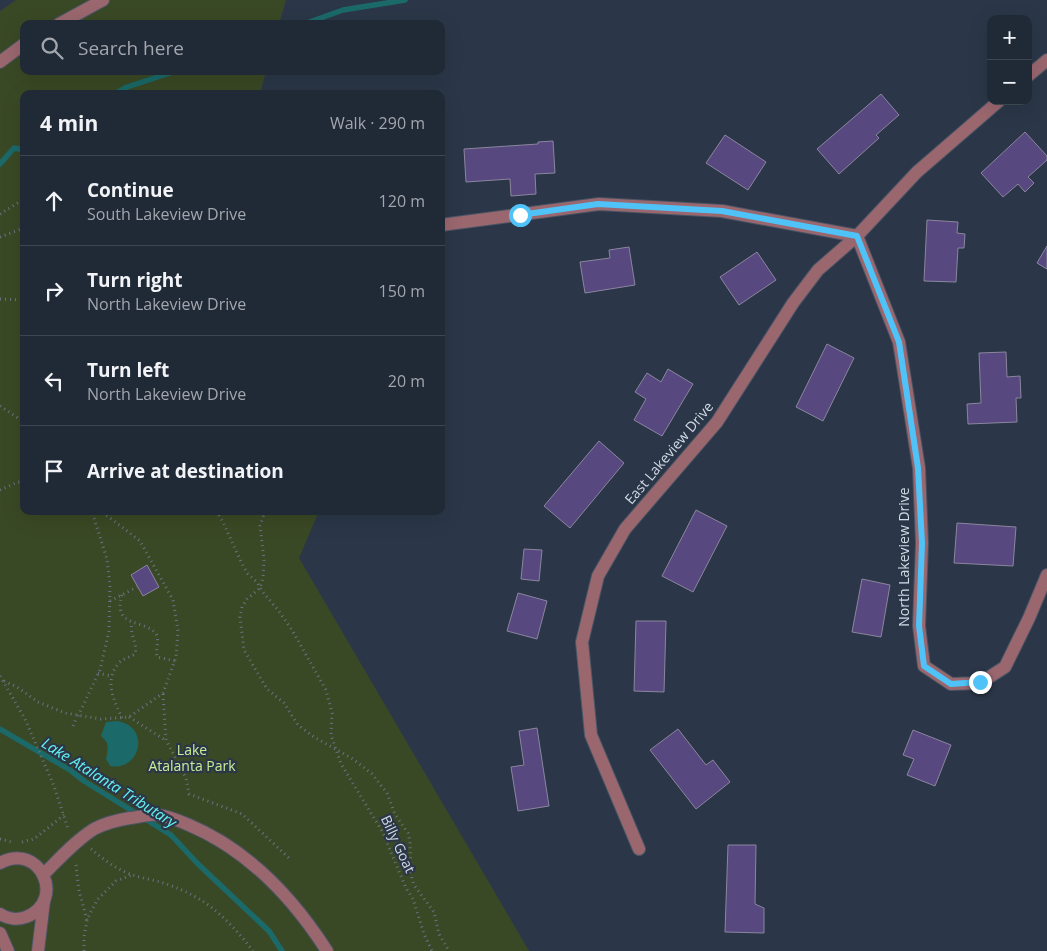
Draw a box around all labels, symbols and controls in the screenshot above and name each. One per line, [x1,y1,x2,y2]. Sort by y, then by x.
map controls [987,15,1032,105]
button: + [987,15,1032,60]
search box [20,20,445,75]
icon: search [38,34,66,62]
text: Search here [78,35,184,61]
button: − [987,60,1032,105]
text: 4 min [40,109,98,137]
text: Walk · 290 m [330,112,425,134]
text: Continue [87,177,174,203]
icon: ahead [40,187,68,215]
text: 120 m [379,190,425,212]
text: South Lakeview Drive [87,203,246,225]
route start [509,204,532,227]
text: Turn right [87,267,182,293]
icon: right [40,277,68,305]
text: 150 m [379,280,425,302]
text: North Lakeview Drive [87,293,246,315]
text: Turn left [87,357,169,383]
icon: left [40,367,68,395]
text: 20 m [388,370,425,392]
text: North Lakeview Drive [87,383,246,405]
street label: East Lakeview Drive [620,397,717,508]
icon: arrive [40,457,68,485]
text: Arrive at destination [87,458,284,484]
street label: North Lakeview Drive [894,487,913,627]
route end [969,671,992,694]
water label: Lake Atalanta Tributary [38,733,182,832]
park label: Lake Atalanta Park [148,740,236,775]
street label: Billy Goat [377,812,420,876]

